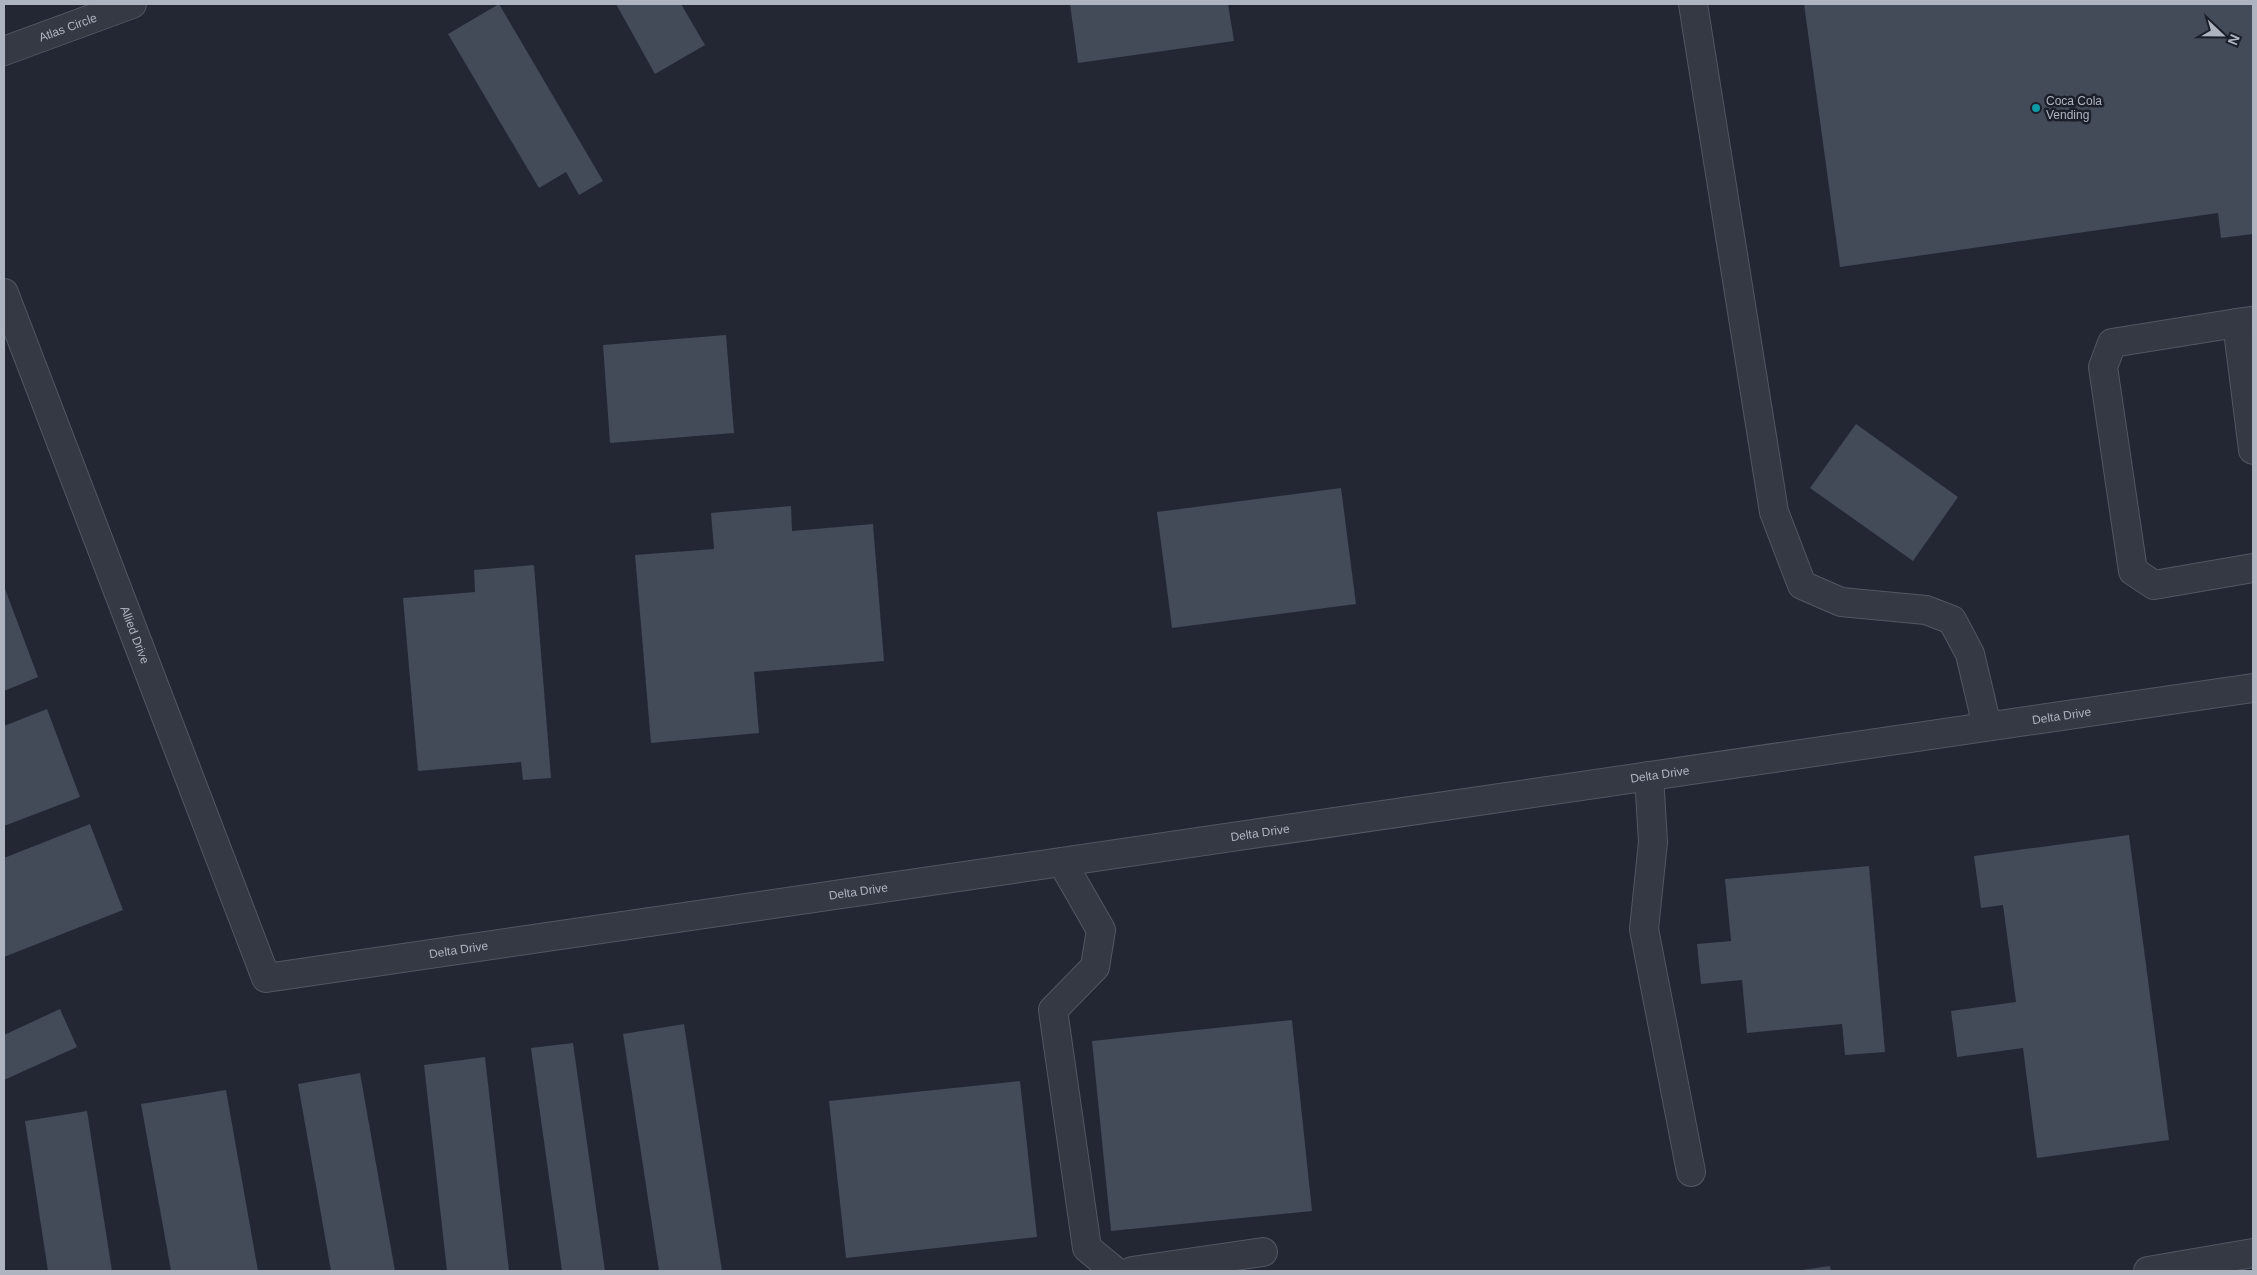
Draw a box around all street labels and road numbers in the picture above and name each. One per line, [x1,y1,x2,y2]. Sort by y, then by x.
street label: Atlas Circle [37,10,99,45]
street label: Allied Drive [117,604,152,666]
street label: Delta Drive [2031,705,2092,727]
street label: Delta Drive [1629,763,1691,786]
street label: Delta Drive [1230,822,1291,844]
street label: Delta Drive [828,880,889,903]
street label: Delta Drive [428,939,489,961]

